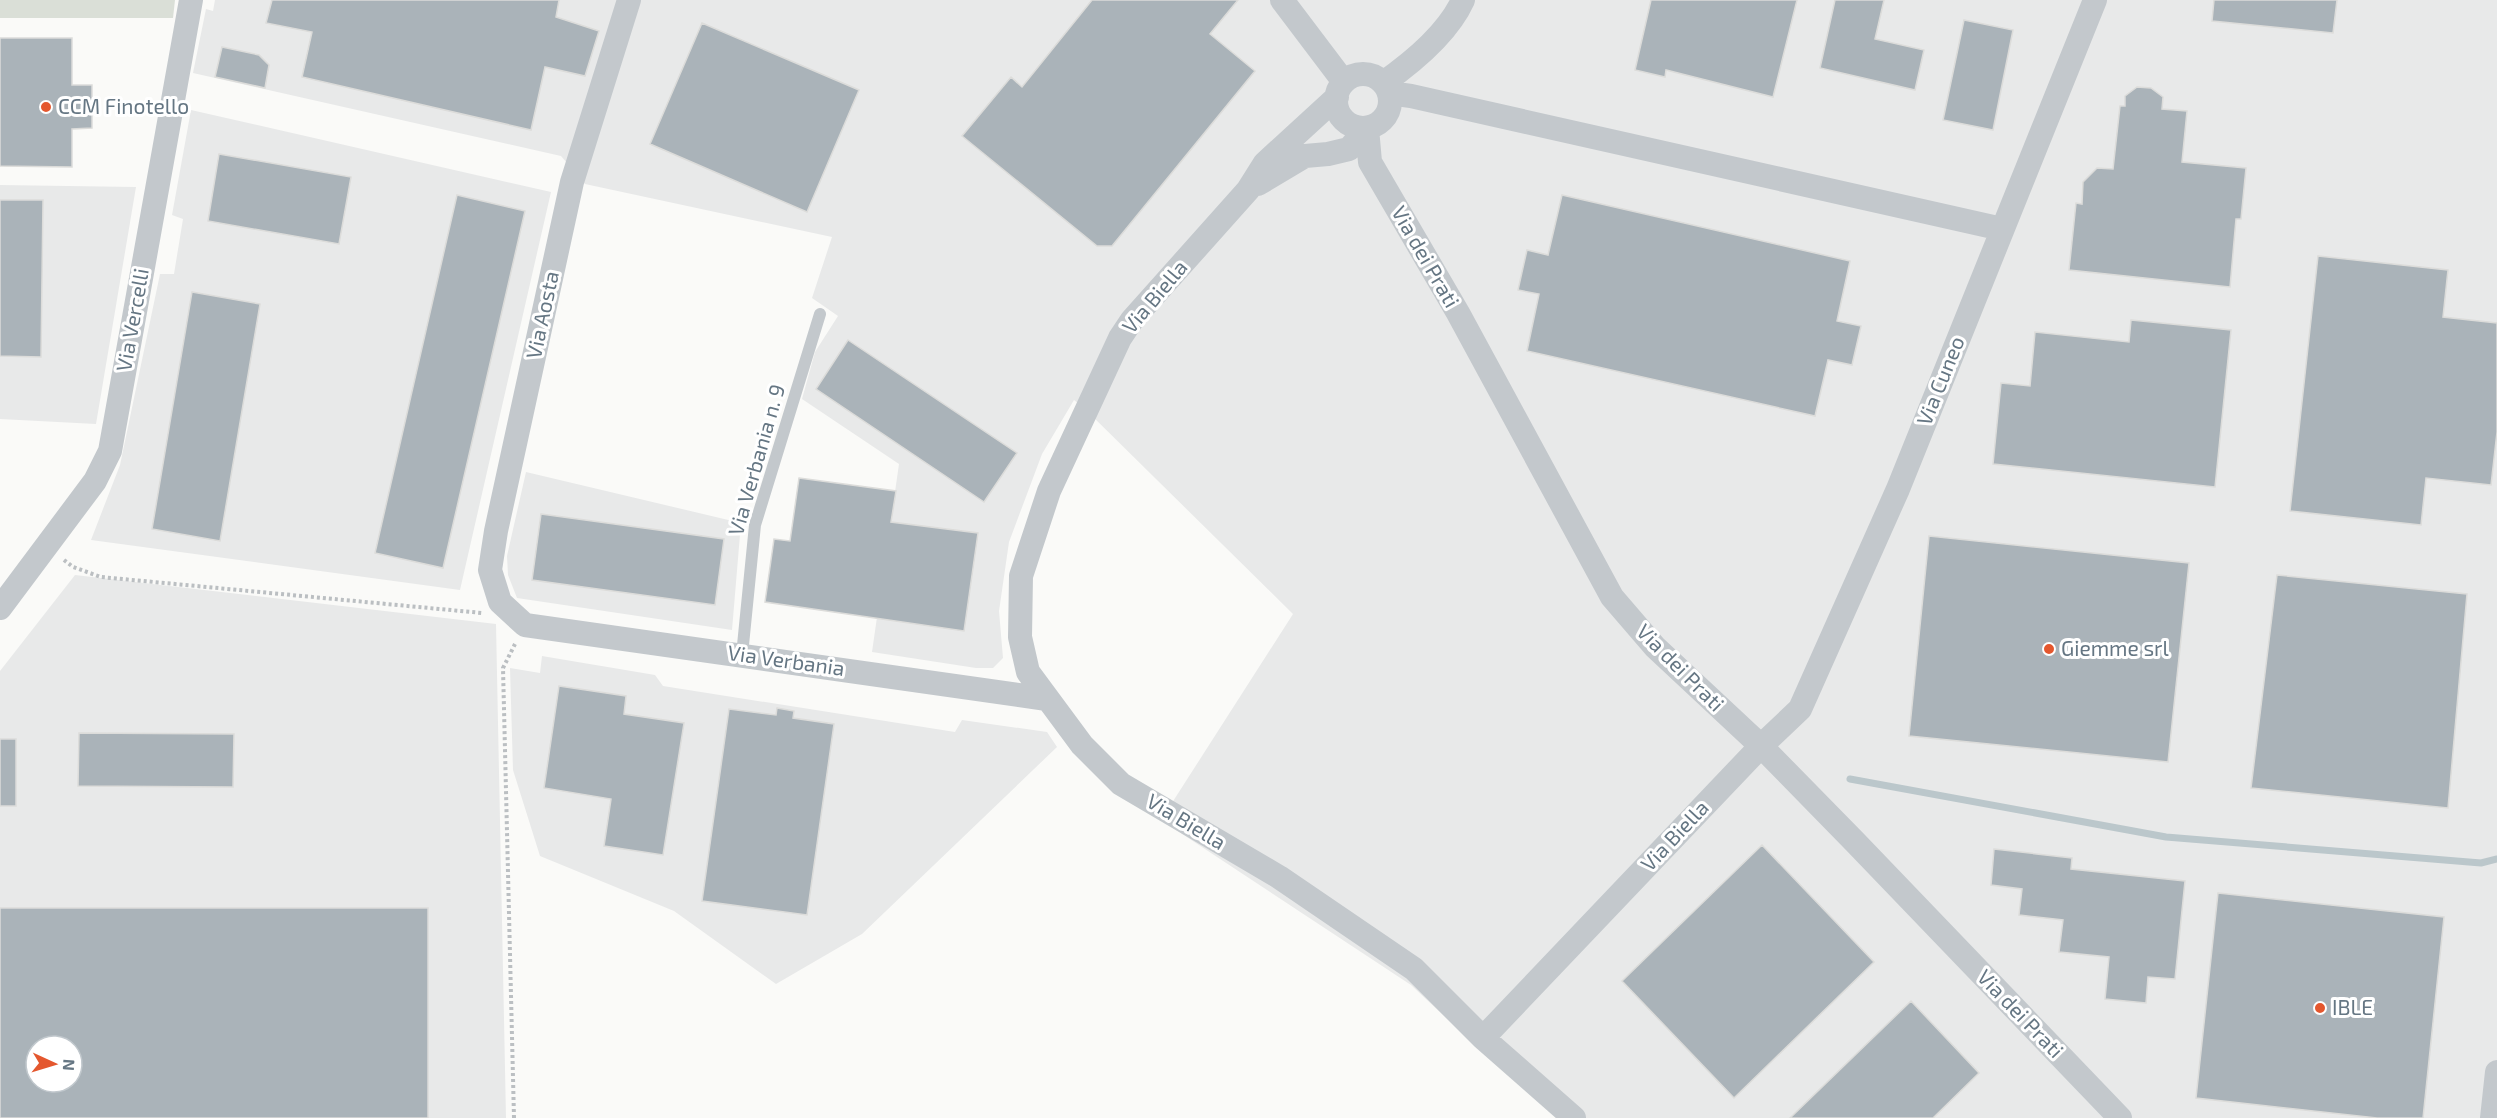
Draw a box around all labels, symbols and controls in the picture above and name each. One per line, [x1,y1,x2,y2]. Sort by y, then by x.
place label: CCM Finotello [58,93,189,118]
marker: CCM Finotello [39,100,53,114]
street label: Via dei Prati [1387,201,1465,311]
street label: Via Biella [1116,254,1192,338]
street label: Via Vercelli [110,266,153,373]
street label: Via Aosta [520,269,563,361]
street label: Via Cuneo [1910,332,1969,428]
street label: Via Verbania n. 9 [722,381,789,538]
street label: Via dei Prati [1632,618,1730,716]
place label: Giemme srl [2061,635,2170,660]
street label: Via Verbania [726,639,846,680]
marker: Giemme srl [2042,642,2056,656]
street label: Via Biella [1143,787,1231,854]
street label: Via Biella [1635,794,1713,876]
street label: Via dei Prati [1973,964,2069,1062]
place label: IBLE [2332,994,2373,1019]
marker: IBLE [2313,1001,2327,1015]
north arrow [24,1034,84,1094]
text: N [60,1059,79,1072]

